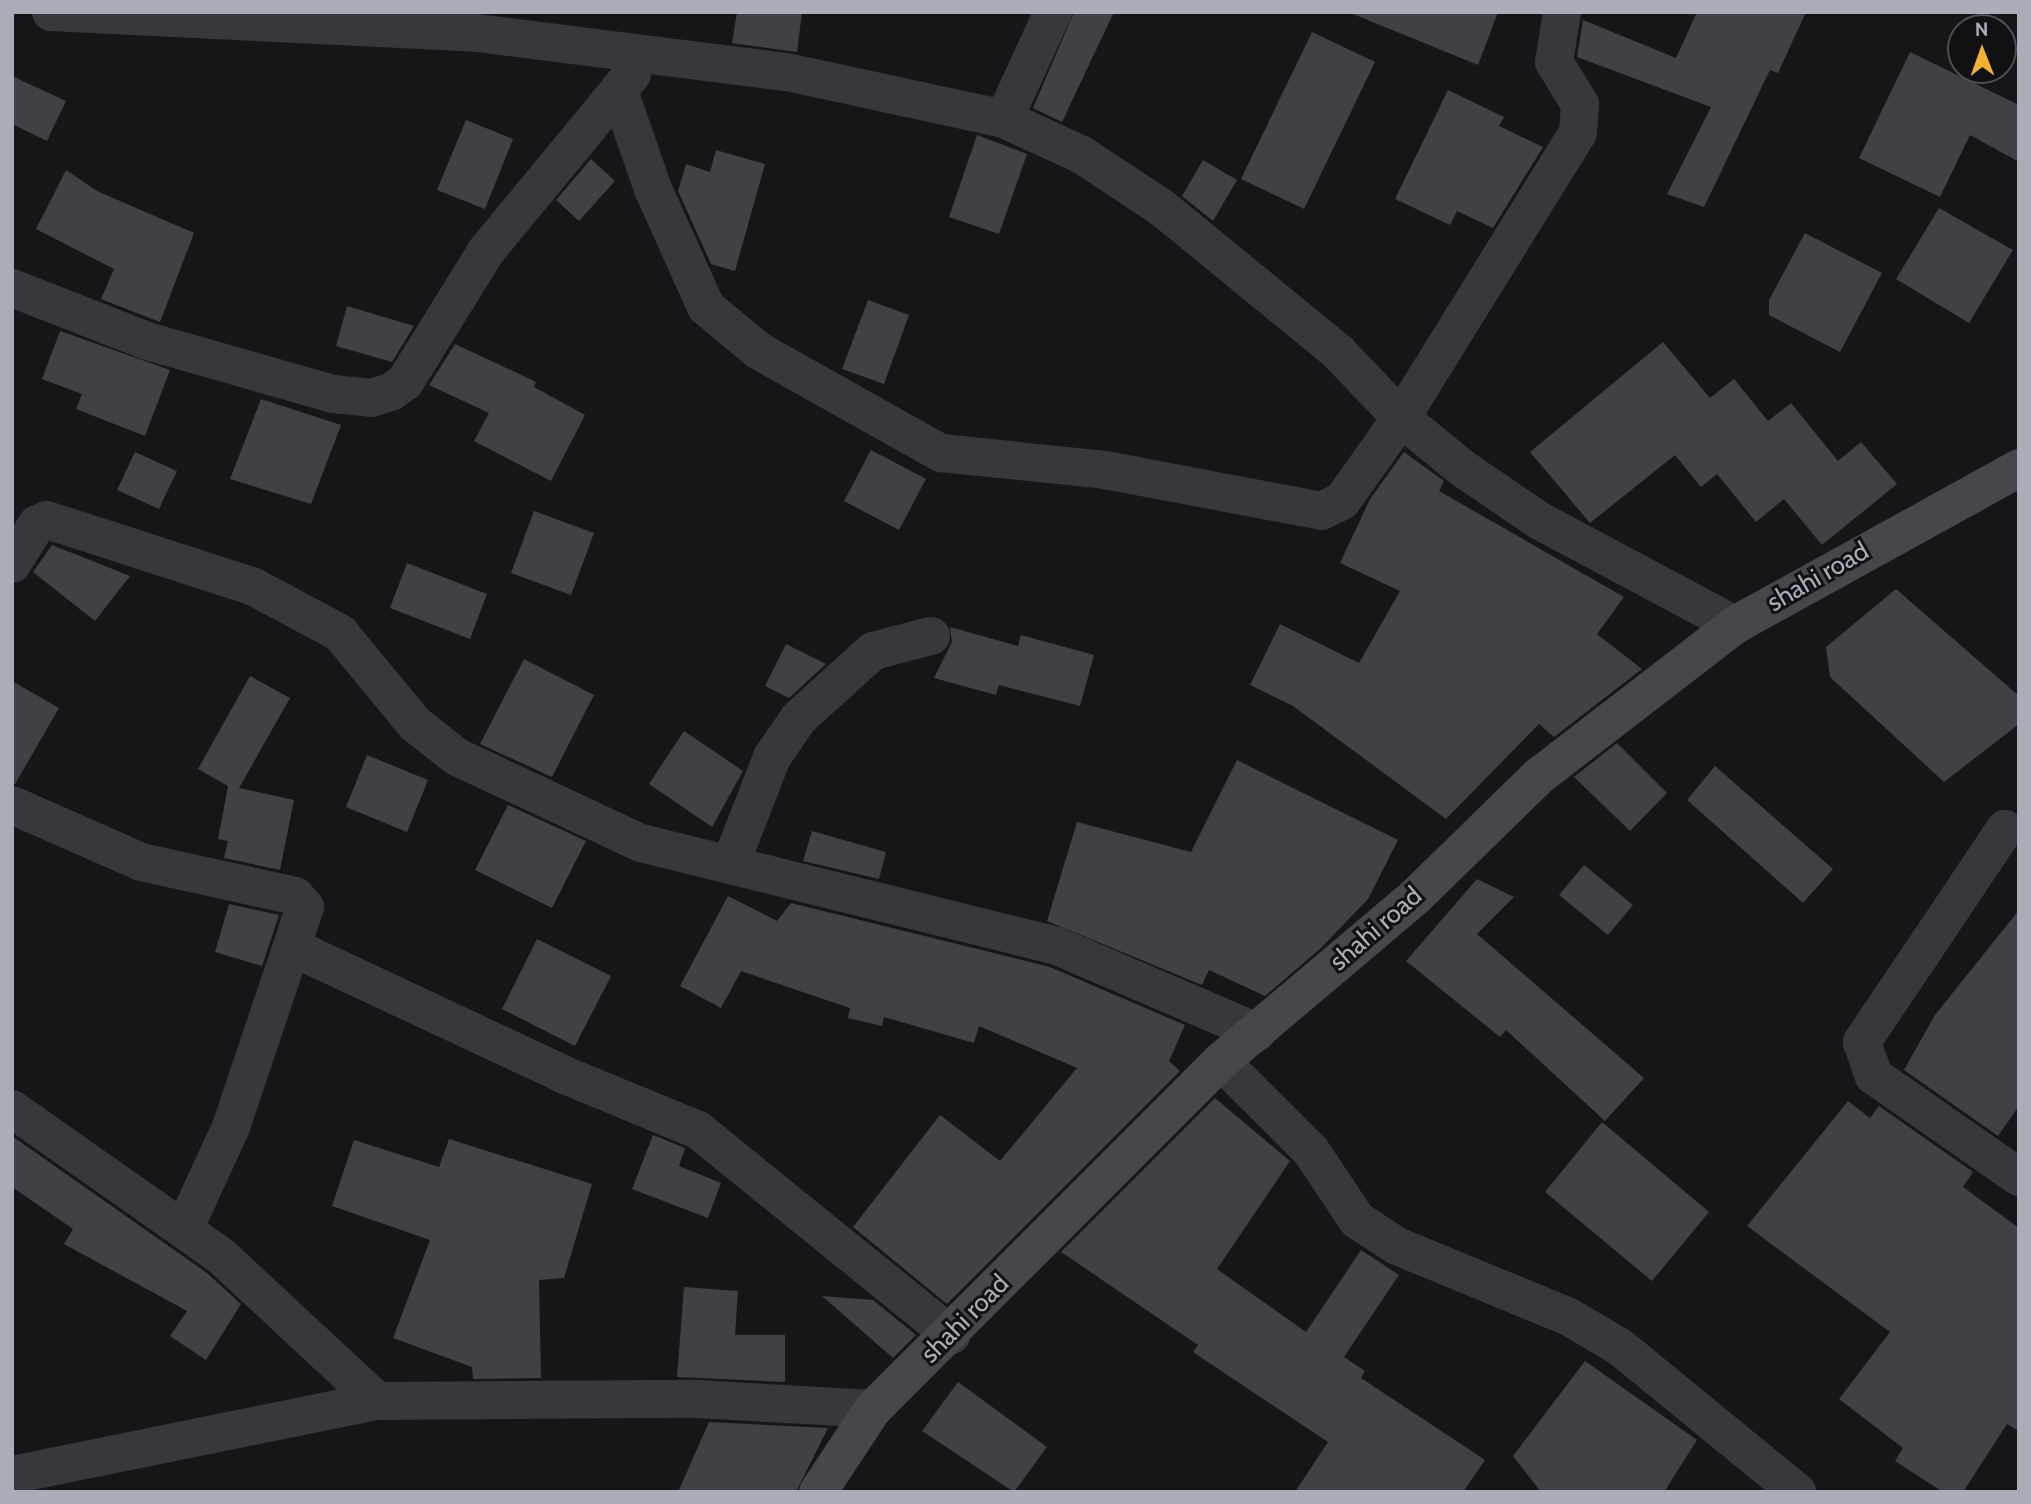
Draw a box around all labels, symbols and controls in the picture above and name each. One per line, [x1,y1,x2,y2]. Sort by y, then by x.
north arrow [1947,14,2017,84]
text: N [1975,18,1989,41]
street label: shahi road [1762,536,1874,618]
street label: shahi road [1324,881,1428,977]
street label: shahi road [914,1268,1016,1370]

